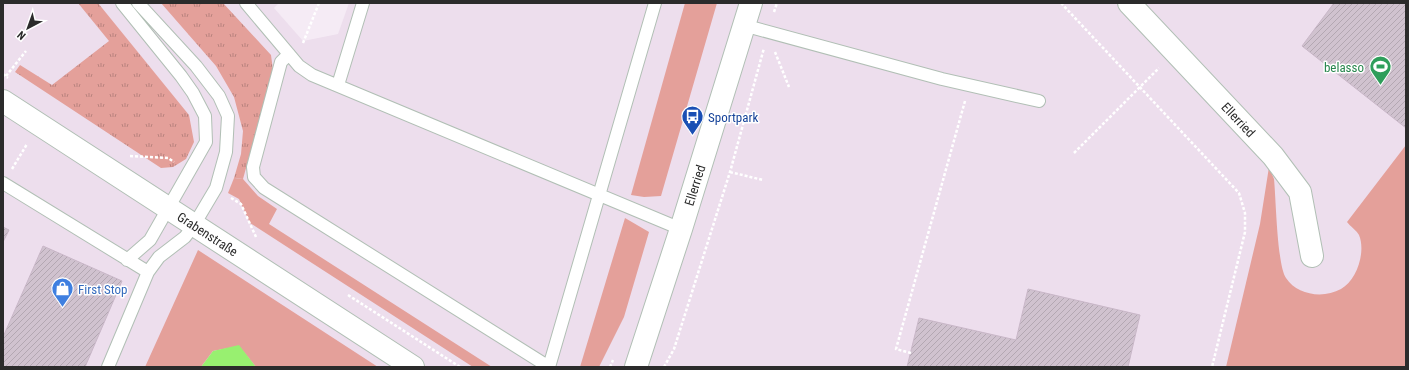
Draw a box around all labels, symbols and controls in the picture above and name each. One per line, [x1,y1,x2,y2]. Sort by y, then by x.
north arrow [8,8,48,48]
text: N [15,28,29,42]
sports icon: belasso [1367,54,1393,87]
place label: belasso [1324,60,1364,75]
street label: Ellerried [1219,99,1259,140]
bus stop icon: Sportpark [679,104,705,137]
place label: Sportpark [708,110,758,125]
street label: Ellerried [681,163,708,207]
street label: Grabenstraße [175,209,241,259]
shop icon: First Stop [50,276,76,309]
place label: First Stop [78,282,127,297]

